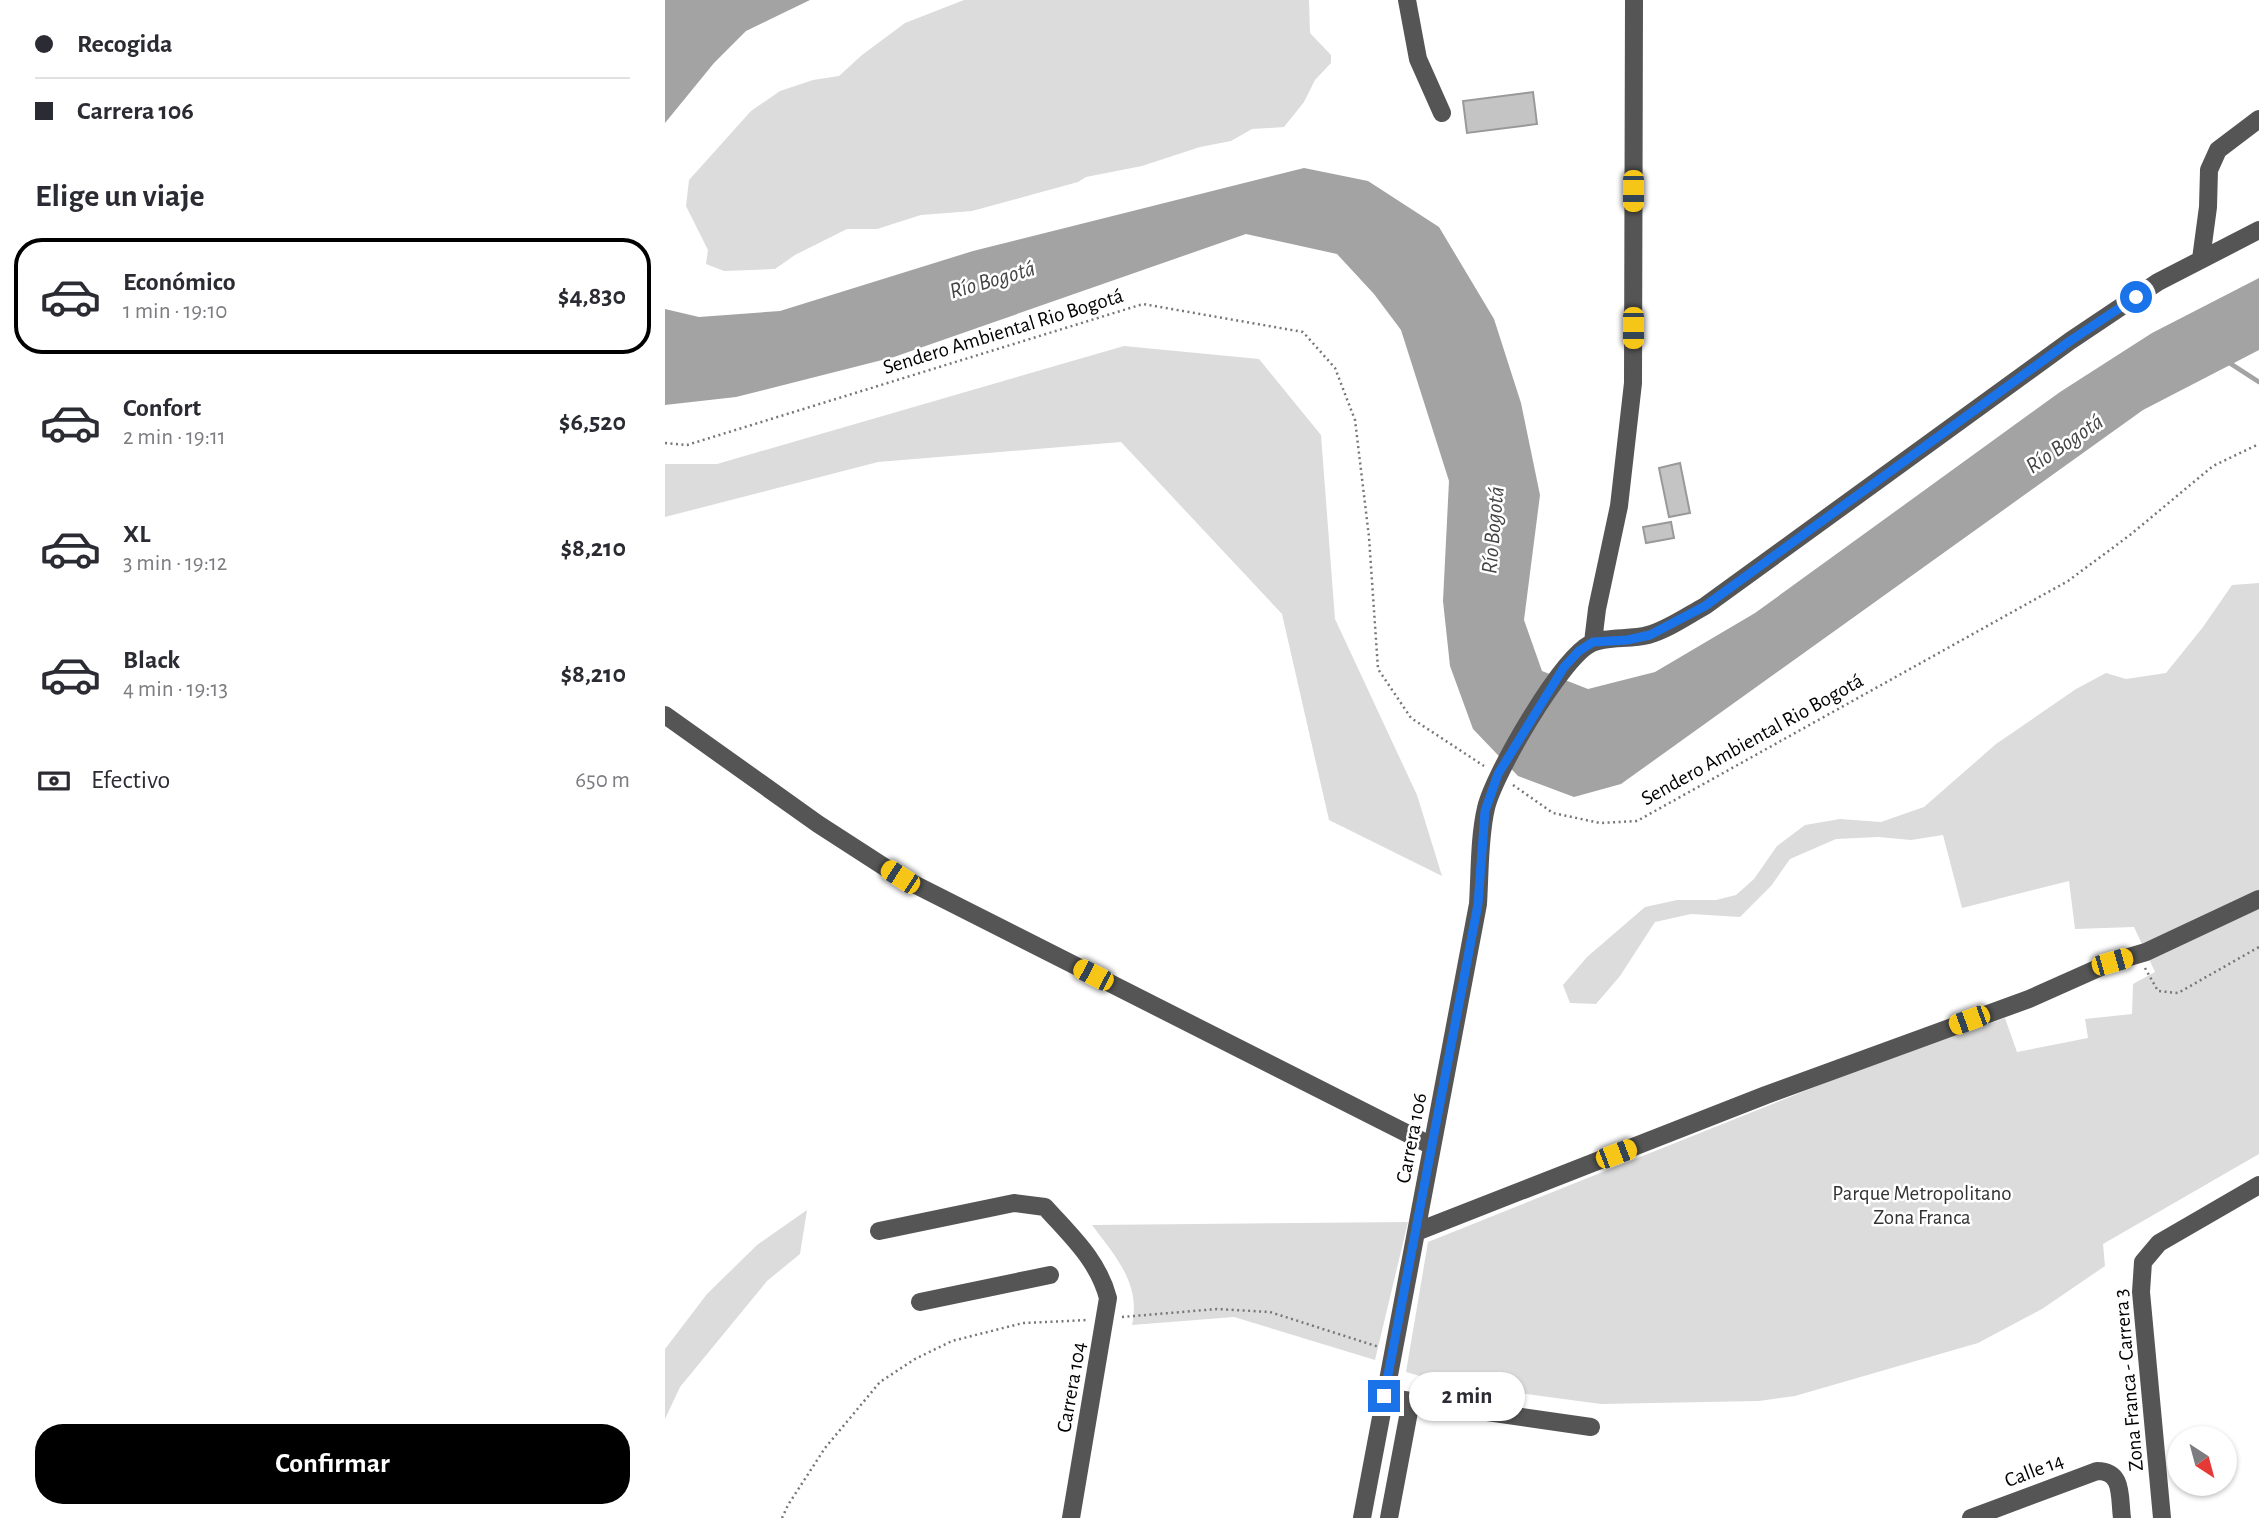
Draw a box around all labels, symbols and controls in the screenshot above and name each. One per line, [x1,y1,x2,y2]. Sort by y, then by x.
text: Recogida [77,31,173,57]
text: Carrera 106 [77,98,194,124]
car [1623,170,1644,212]
text: Elige un viaje [35,180,205,212]
water label: Río Bogotá [947,257,1038,304]
icon: car [39,265,102,328]
text: Económico [123,269,236,295]
route start [2120,281,2152,313]
text: $4,830 [558,283,626,309]
street label: Sendero Ambiental Rio Bogotá [880,285,1126,378]
text: 1 min · 19:10 [123,300,227,323]
car [1623,307,1644,349]
icon: car [39,391,102,454]
text: Confort [123,395,201,421]
text: $6,520 [559,409,626,435]
water label: Río Bogotá [2022,410,2108,478]
text: 2 min · 19:11 [123,426,226,449]
water label: Río Bogotá [1478,485,1509,575]
icon: car [39,517,102,580]
text: XL [123,521,150,547]
text: $8,210 [560,535,626,561]
text: 3 min · 19:12 [123,552,227,575]
icon: car [39,643,102,706]
text: Black [123,647,180,673]
text: $8,210 [560,661,626,687]
street label: Sendero Ambiental Rio Bogotá [1638,669,1867,809]
text: 4 min · 19:13 [123,678,228,701]
icon: cash [35,762,73,800]
text: Efectivo [91,767,170,793]
text: 650 m [575,769,630,792]
car [877,857,924,897]
car [2089,946,2136,978]
car [1070,956,1117,994]
car [1946,1003,1993,1037]
street label: Carrera 106 [1392,1091,1431,1185]
car [1593,1137,1640,1171]
park label: Parque Metropolitano Zona Franca [1832,1183,2012,1228]
street label: Zona Franca - Carrera 3 [2110,1288,2147,1472]
street label: Carrera 104 [1053,1340,1090,1434]
callout: 2 min [1409,1372,1524,1420]
route end [1368,1380,1400,1412]
text: 2 min [1441,1385,1493,1408]
button: Confirmar [35,1424,630,1504]
north arrow [2167,1426,2237,1496]
map controls [2167,1426,2237,1496]
street label: Calle 14 [2002,1450,2067,1491]

